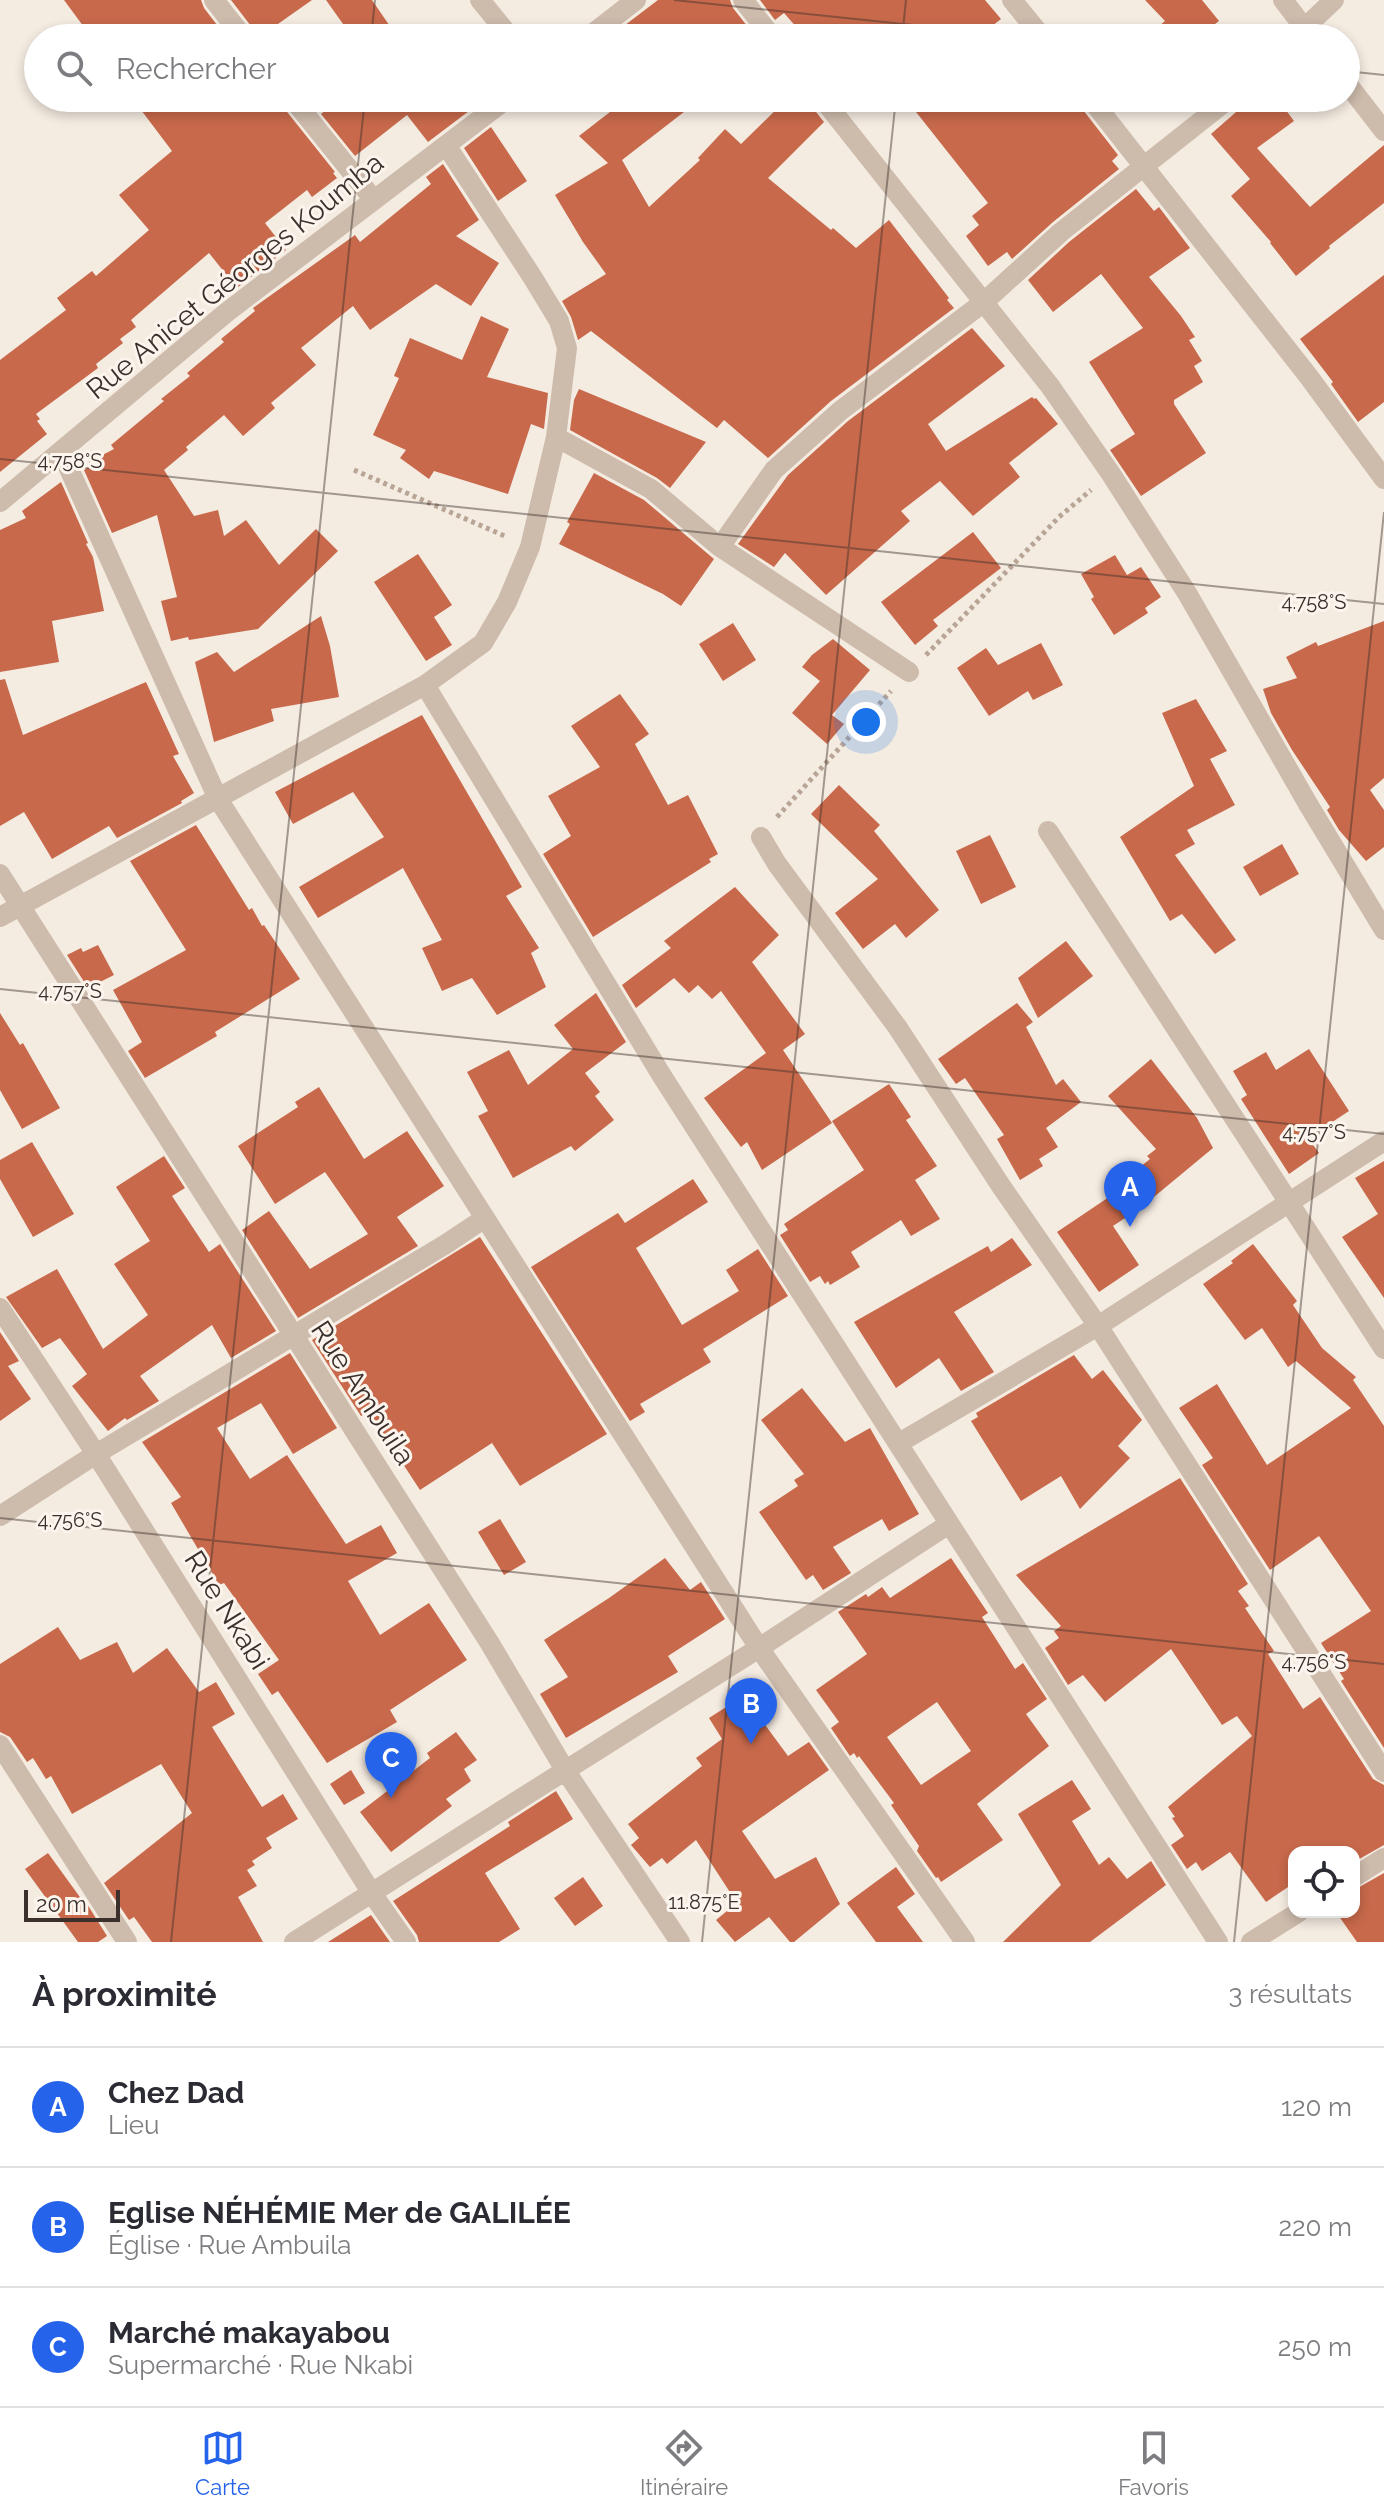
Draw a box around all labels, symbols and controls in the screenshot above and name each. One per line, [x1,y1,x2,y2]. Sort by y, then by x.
search box [24,24,1360,112]
icon: search [52,46,96,90]
text: Rechercher [116,51,276,86]
street label: Rue Anicet Géorges Koumba [80,146,390,406]
text: 4.758°S [38,449,102,473]
text: 4.758°S [1282,590,1346,614]
your location [846,702,886,742]
text: 4.757°S [38,979,102,1003]
text: 4.757°S [1282,1120,1346,1144]
pin: A [1104,1161,1156,1227]
street label: Rue Ambuila [304,1315,422,1471]
text: 4.756°S [37,1508,103,1532]
street label: Rue Nkabi [178,1545,276,1675]
text: 4.756°S [1281,1650,1347,1674]
pin: B [725,1678,777,1744]
pin: C [365,1732,417,1798]
map controls [1288,1846,1360,1918]
button: locate [1288,1846,1360,1918]
scale bar [24,1886,120,1922]
text: 11.875°E [668,1890,740,1914]
text: 20 m [36,1891,87,1917]
text: À proximité [32,1974,217,2014]
text: 3 résultats [1228,1979,1352,2009]
text: Chez Dad [108,2075,244,2110]
text: A [49,2092,67,2122]
text: 120 m [1281,2092,1352,2122]
text: Lieu [108,2110,160,2140]
text: Eglise NÉHÉMIE Mer de GALILÉE [108,2195,571,2230]
text: B [49,2212,67,2242]
text: 220 m [1278,2212,1352,2242]
text: Église · Rue Ambuila [108,2230,351,2260]
text: Marché makayabou [108,2315,390,2350]
text: C [49,2332,67,2362]
text: 250 m [1278,2332,1352,2362]
text: Supermarché · Rue Nkabi [108,2350,413,2380]
tab: Carte [195,2426,250,2500]
tab: Itinéraire [640,2426,728,2500]
tab: Favoris [1118,2426,1189,2500]

